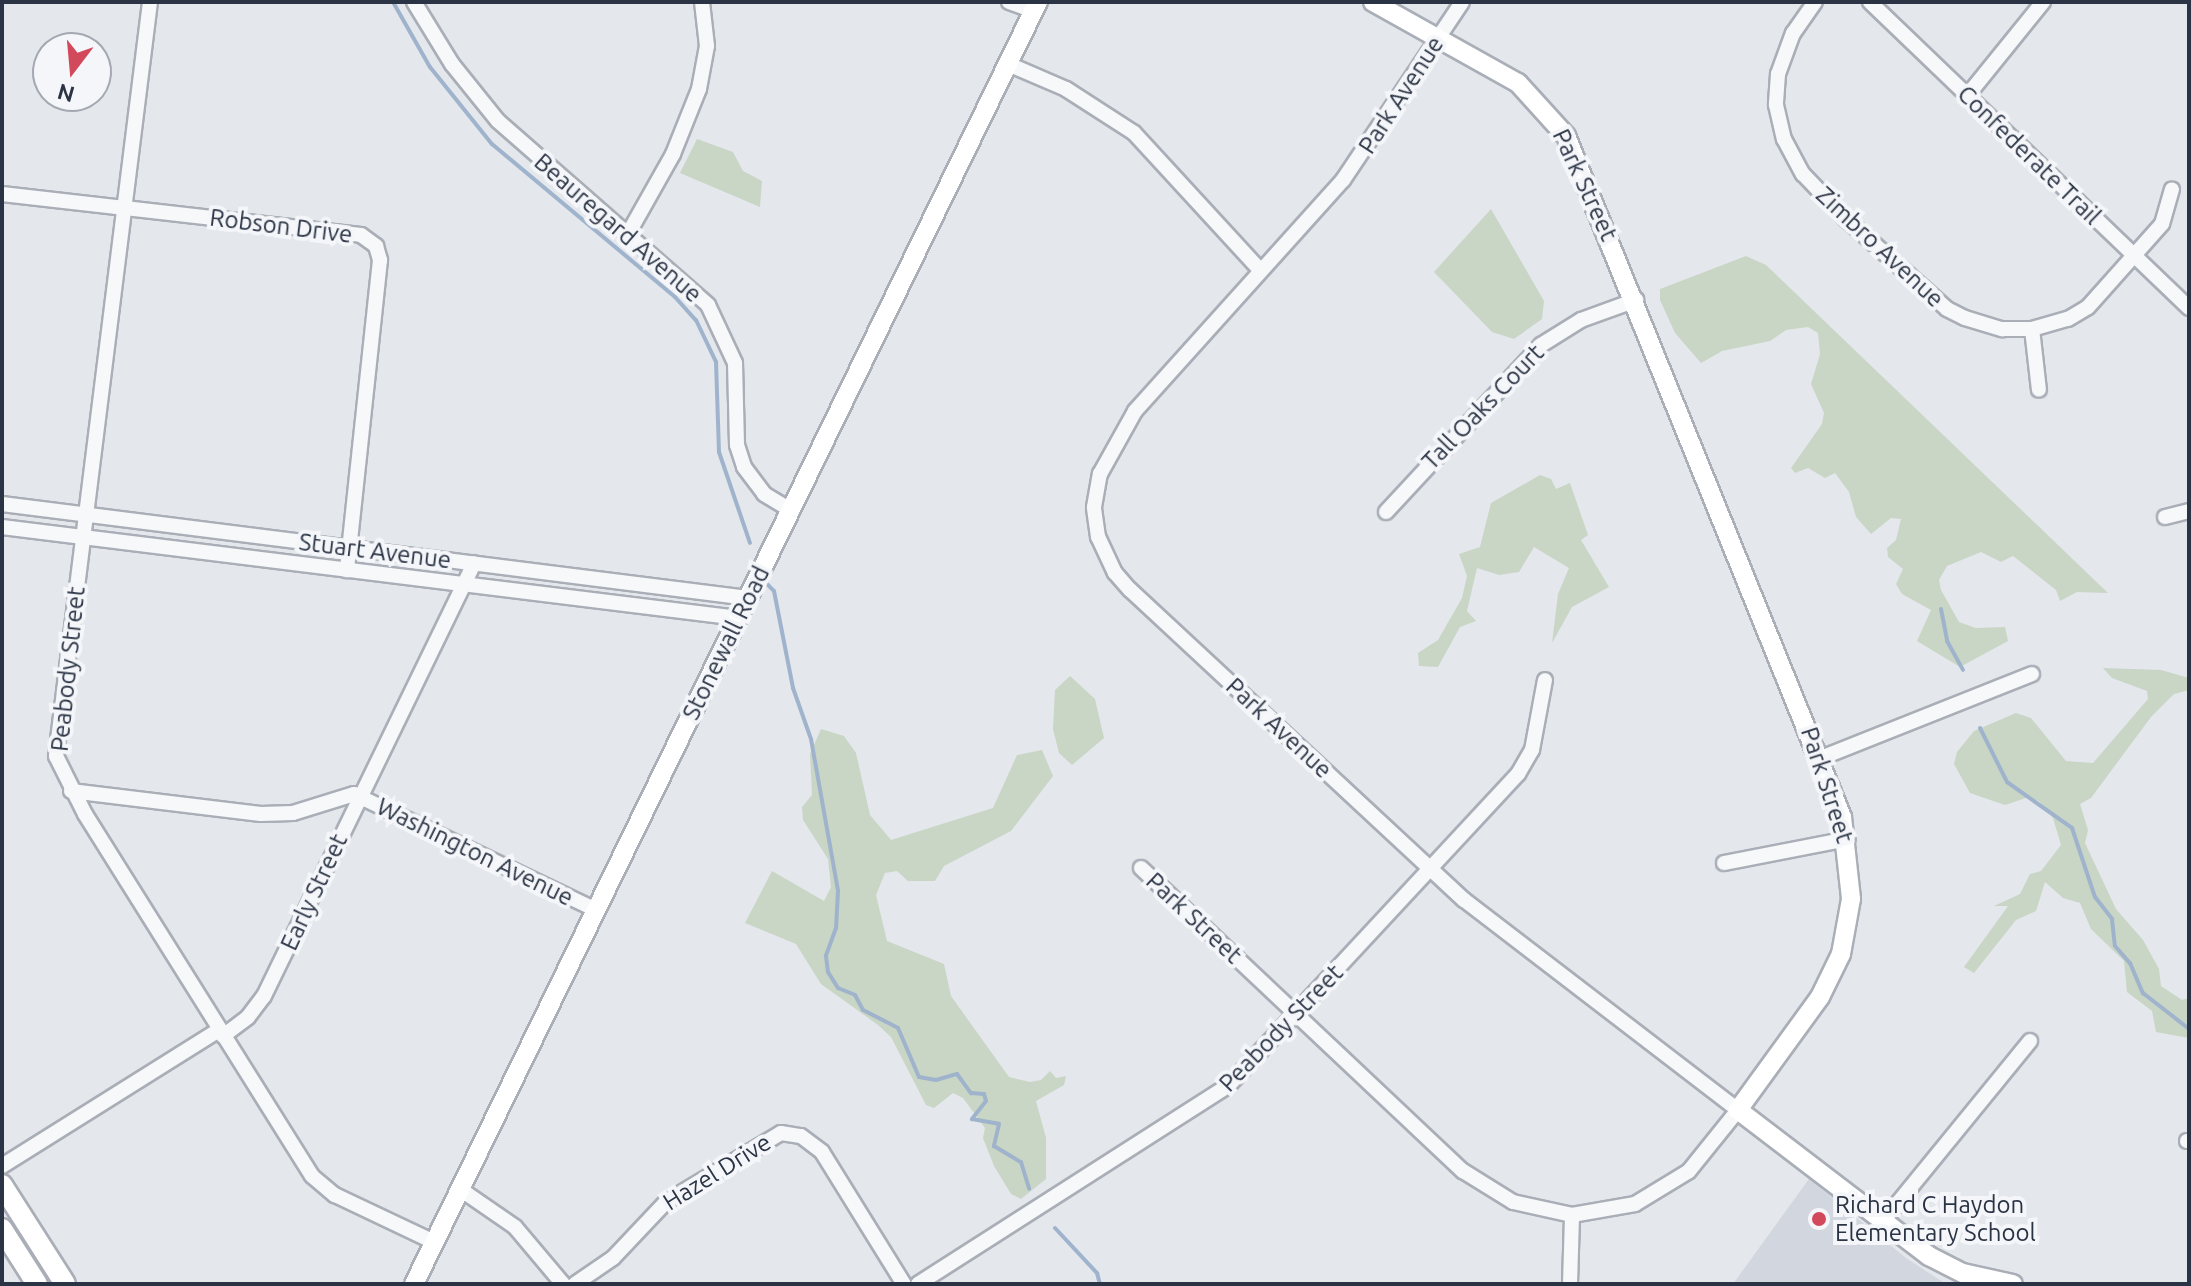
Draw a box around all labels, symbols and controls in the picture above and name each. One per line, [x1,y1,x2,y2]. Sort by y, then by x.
street label: Park Avenue [1352,31,1450,159]
north arrow [32,32,112,112]
text: N [54,79,77,108]
street label: Confederate Trail [1951,79,2107,231]
street label: Park Street [1547,124,1623,246]
street label: Beauregard Avenue [528,147,708,309]
street label: Zimbro Avenue [1810,181,1950,313]
street label: Robson Drive [208,203,354,249]
street label: Tall Oaks Court [1416,338,1550,476]
street label: Stuart Avenue [297,527,453,575]
street label: Stonewall Road [676,562,776,724]
street label: Peabody Street [45,585,91,753]
street label: Park Avenue [1220,672,1338,784]
street label: Park Street [1795,723,1859,847]
street label: Washington Avenue [372,792,578,912]
street label: Early Street [274,829,354,955]
street label: Park Street [1140,866,1248,970]
street label: Peabody Street [1213,958,1349,1098]
street label: Hazel Drive [658,1128,776,1216]
place label: Richard C Haydon Elementary School [1835,1191,2036,1247]
marker: Richard C Haydon Elementary School [1810,1210,1828,1228]

